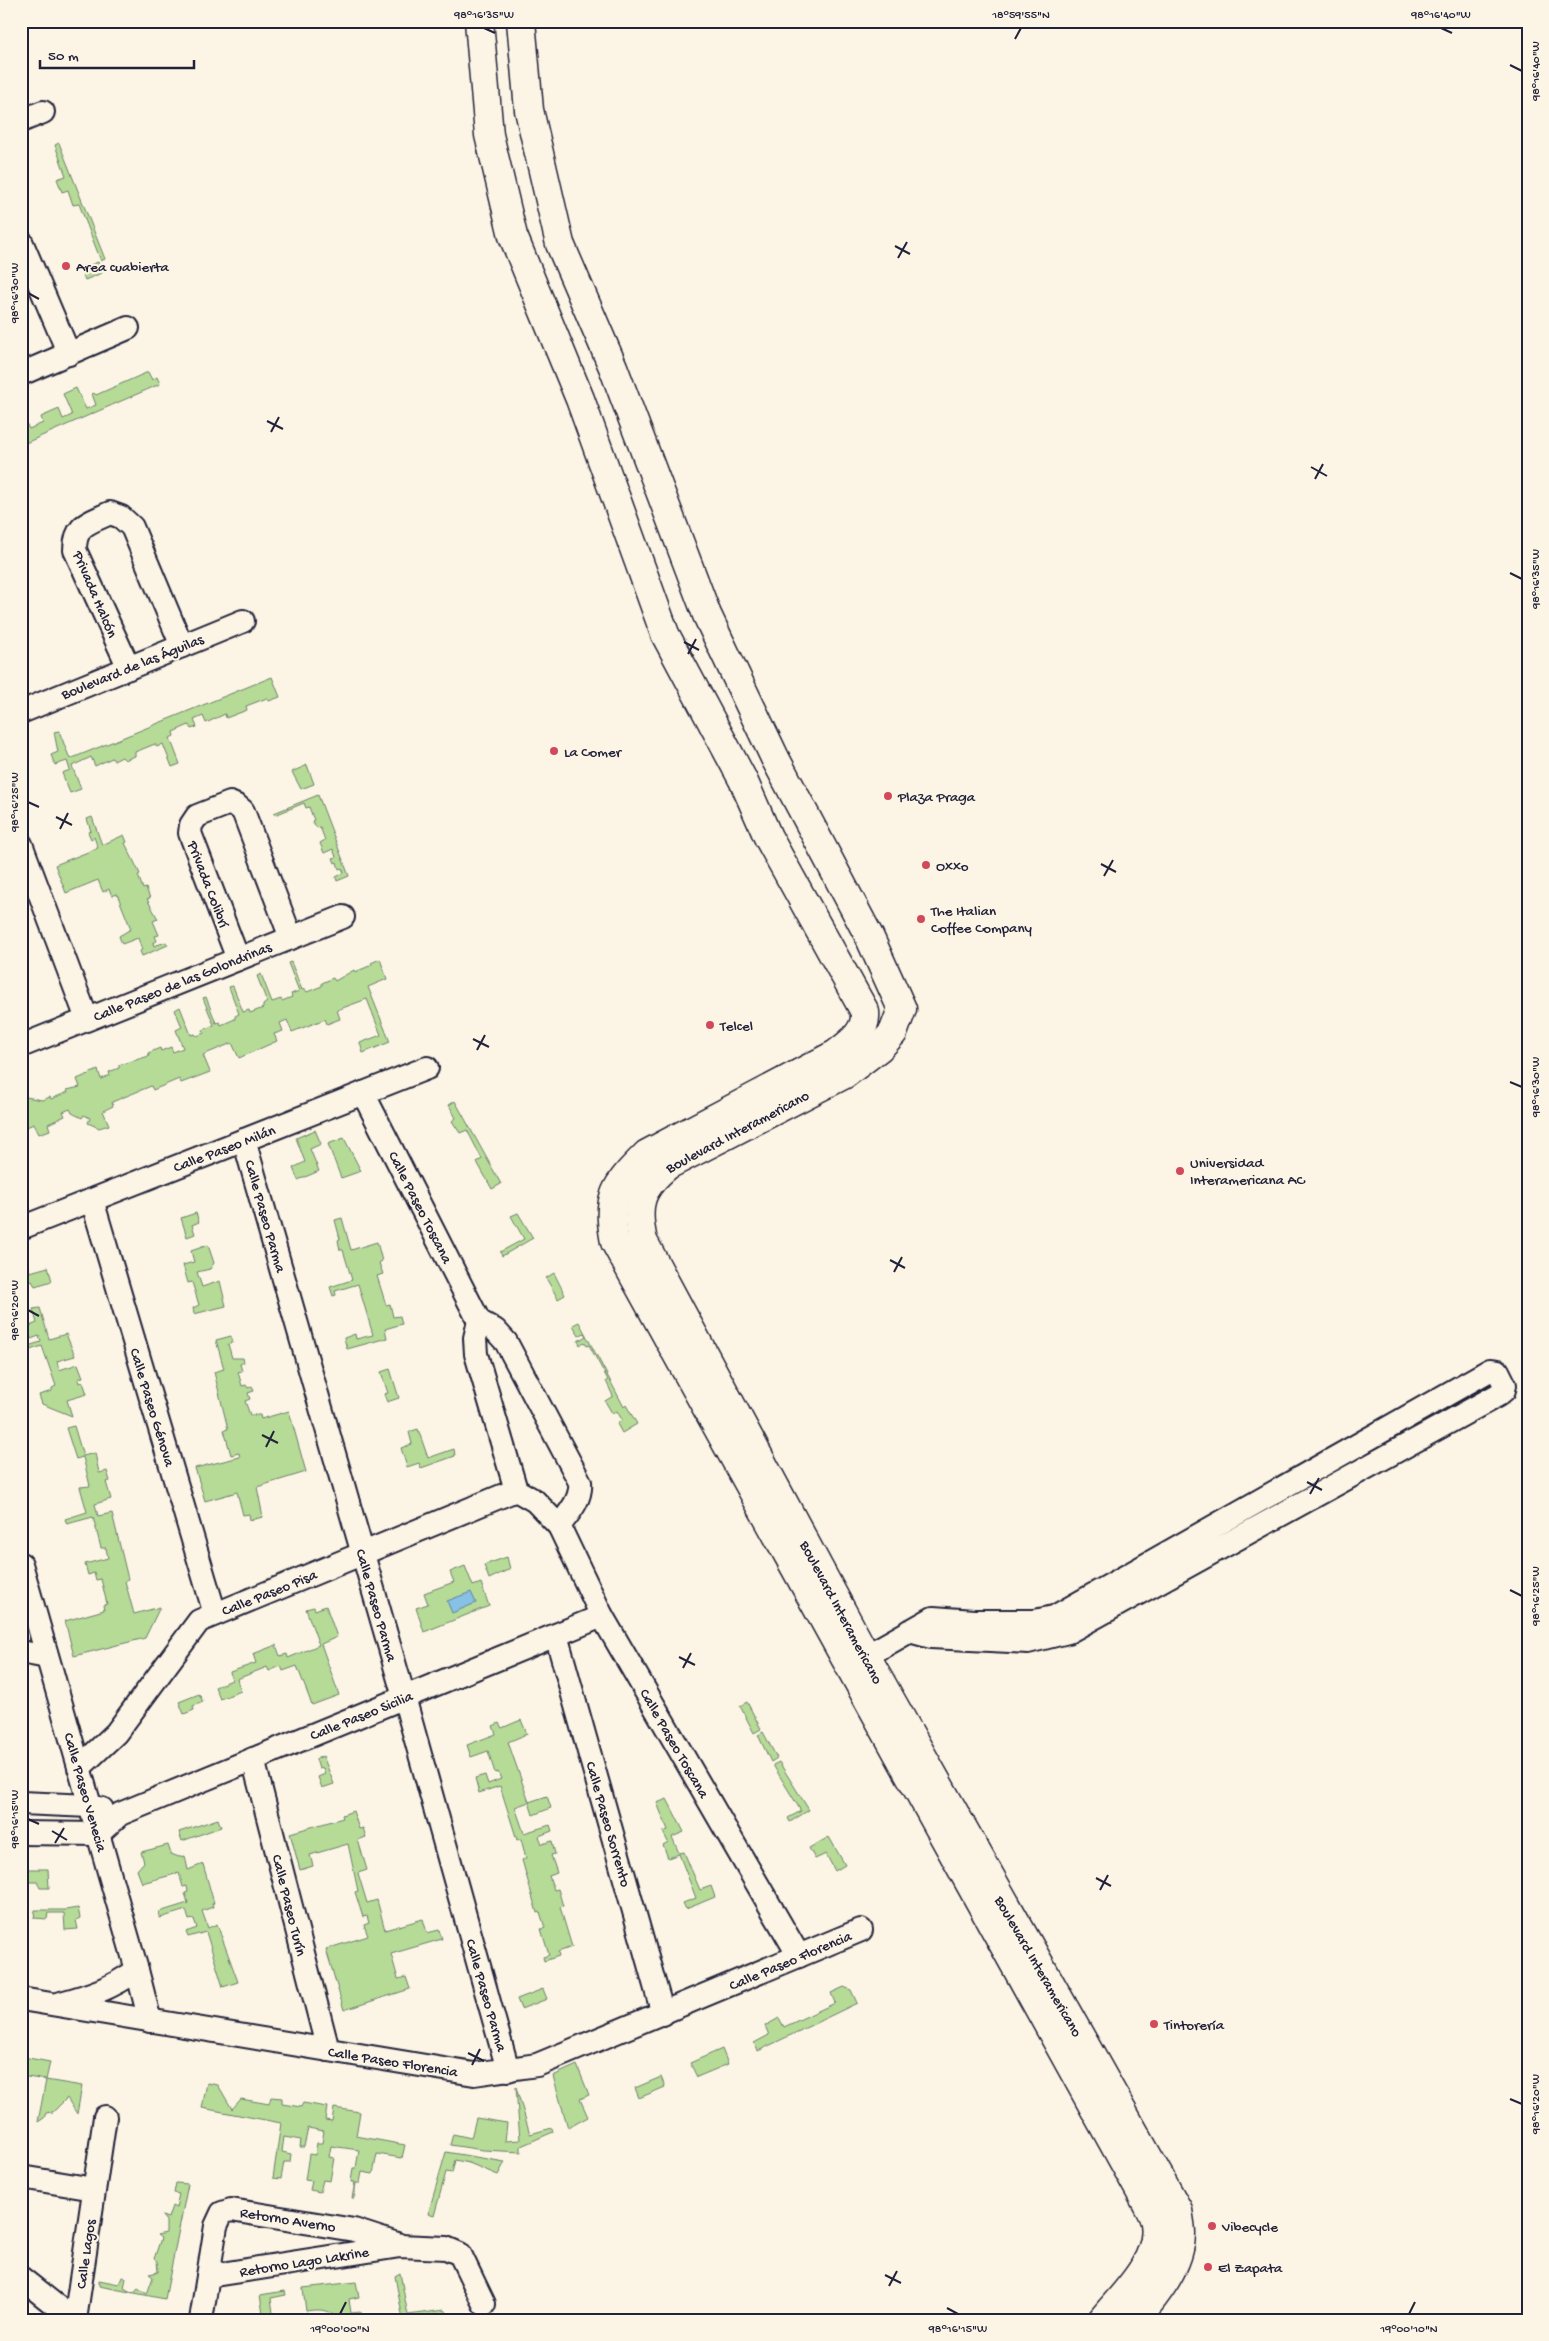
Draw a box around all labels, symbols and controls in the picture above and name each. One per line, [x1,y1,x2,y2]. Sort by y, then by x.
text: 98°16'35"W [453,9,514,23]
text: 18°59'55"N [991,9,1050,23]
text: 98°16'40"W [1410,9,1471,23]
scale bar [40,38,194,70]
text: 98°16'40"W [1530,41,1544,102]
text: 50 m [48,48,79,66]
place label: Area cuabierta [76,259,170,277]
marker: Area cuabierta [60,260,72,272]
text: 98°16'30"W [9,263,23,324]
street label: Privada Halcón [67,548,121,641]
text: 98°16'35"W [1530,549,1544,610]
street label: Boulevard de las Águilas [58,631,207,705]
place label: La Comer [564,744,623,762]
marker: La Comer [548,745,560,757]
text: 98°16'25"W [9,772,23,833]
place label: Plaza Praga [897,789,976,807]
marker: Plaza Praga [882,790,894,802]
street label: Privada Colibrí [182,838,232,931]
place label: Oxxo [936,858,969,876]
marker: Oxxo [920,859,932,871]
place label: The Italian Coffee Company [930,903,1033,938]
marker: The Italian Coffee Company [915,913,927,925]
street label: Calle Paseo de las Golondrinas [91,939,275,1027]
place label: Telcel [719,1018,753,1036]
marker: Telcel [704,1019,716,1031]
text: 98°16'30"W [1530,1057,1544,1118]
street label: Boulevard Interamericano [662,1087,813,1179]
street label: Calle Paseo Milán [171,1122,278,1178]
street label: Calle Paseo Toscana [383,1149,456,1268]
place label: Universidad Interamericana AC [1190,1155,1305,1190]
street label: Calle Paseo Parma [239,1158,289,1276]
marker: Universidad Interamericana AC [1174,1165,1186,1177]
text: 98°16'20"W [9,1280,23,1341]
street label: Calle Paseo Génova [125,1346,178,1469]
street label: Boulevard Interamericano [794,1537,886,1688]
street label: Calle Paseo Parma [350,1547,400,1665]
street label: Calle Paseo Pisa [220,1566,321,1621]
text: 98°16'25"W [1530,1566,1544,1627]
street label: Calle Paseo Toscana [635,1686,712,1803]
street label: Calle Paseo Sicilia [308,1688,416,1746]
street label: Calle Paseo Venecia [58,1731,110,1855]
street label: Calle Paseo Sorrento [581,1760,634,1890]
text: 98°16'15"W [9,1790,23,1849]
street label: Calle Paseo Turín [267,1853,309,1958]
street label: Boulevard Interamericano [989,1893,1085,2041]
street label: Calle Paseo Florencia [727,1928,855,1996]
street label: Calle Paseo Parma [460,1937,510,2055]
place label: Tintorería [1163,2017,1225,2035]
marker: Tintorería [1148,2018,1160,2030]
street label: Calle Paseo Florencia [326,2044,460,2082]
text: 98°16'20"W [1530,2074,1544,2135]
street label: Retorno Averno [239,2205,337,2237]
street label: Calle Lagos [73,2218,101,2290]
place label: Vibecycle [1221,2219,1278,2237]
marker: Vibecycle [1206,2220,1218,2232]
street label: Retorno Lago Lakrine [238,2244,371,2282]
place label: El Zapata [1218,2260,1283,2278]
marker: El Zapata [1202,2261,1214,2273]
text: 19°00'00"N [309,2323,370,2337]
text: 98°16'15"W [928,2323,987,2337]
text: 19°00'10"N [1379,2323,1438,2337]

